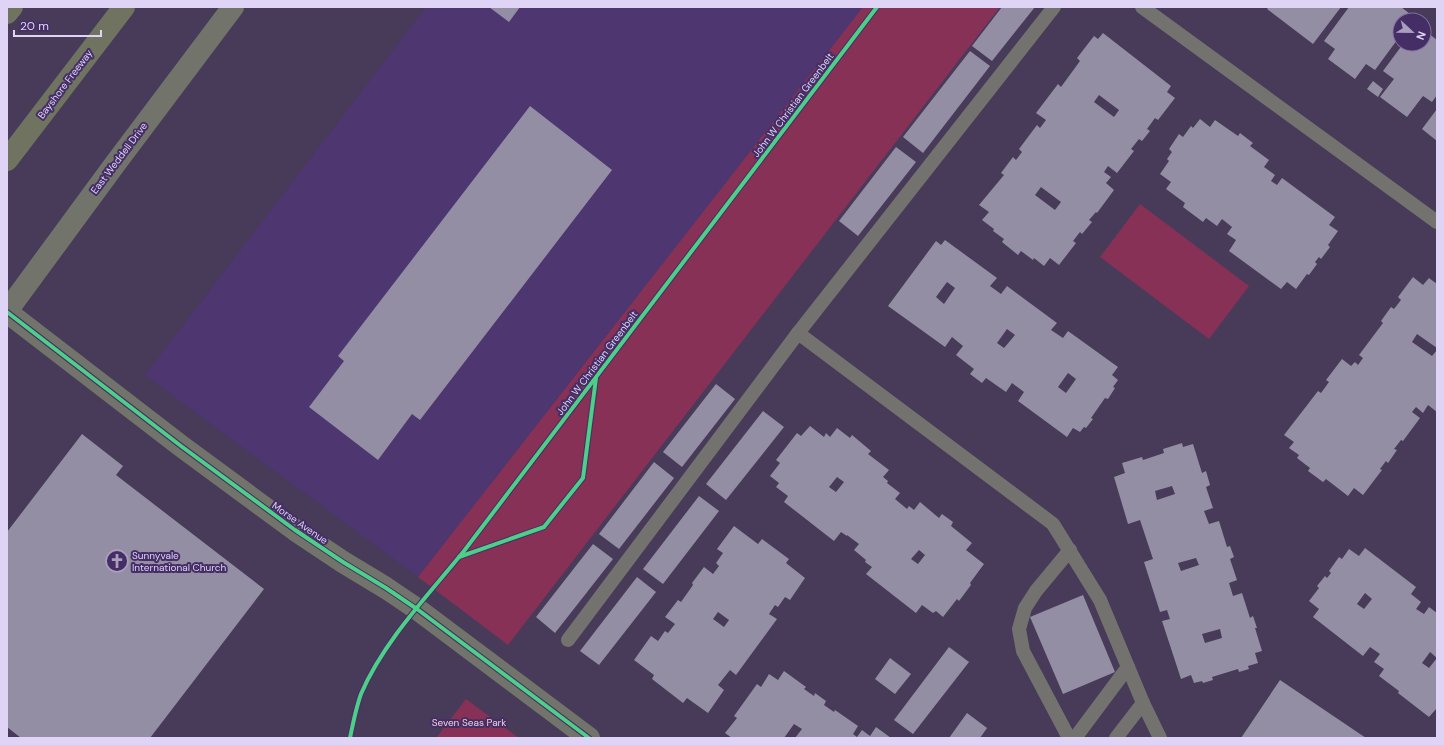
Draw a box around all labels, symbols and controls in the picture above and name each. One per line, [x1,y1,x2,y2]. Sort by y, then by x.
scale bar [14,12,101,38]
north arrow [1392,12,1432,52]
text: 20 m [20,18,49,34]
text: N [1413,29,1429,42]
street label: Bayshore Freeway [35,46,96,121]
street label: John W Christian Greenbelt [749,50,837,160]
street label: East Weddell Drive [88,119,150,196]
street label: John W Christian Greenbelt [553,308,641,418]
street label: Morse Avenue [269,499,331,547]
church icon: Sunnyvale International Church [104,548,130,574]
place label: Sunnyvale International Church [132,549,226,574]
park label: Seven Seas Park [432,716,506,729]

